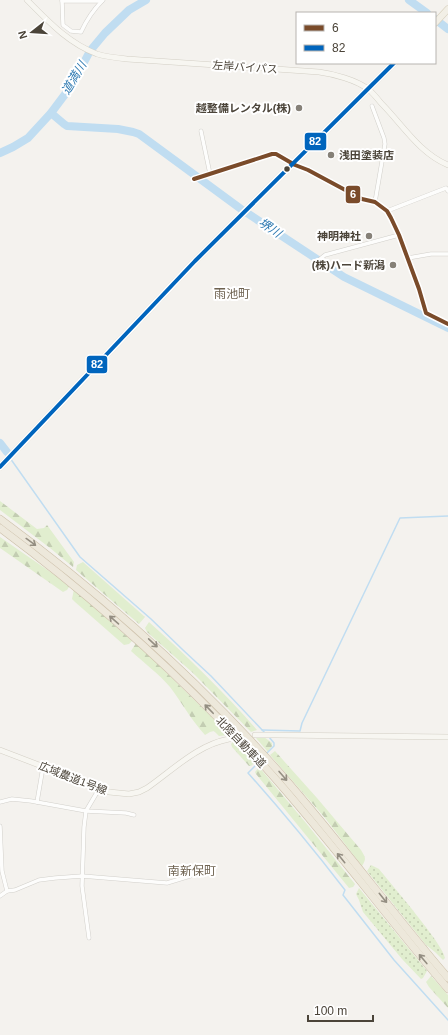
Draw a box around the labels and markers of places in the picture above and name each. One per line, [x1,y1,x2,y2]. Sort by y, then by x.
place label: 越整備レンタル(株) [196,102,291,114]
marker: 越整備レンタル(株) [294,103,304,113]
place label: 浅田塗装店 [339,149,394,161]
marker: 浅田塗装店 [326,150,336,160]
unlabelled marker [282,164,292,174]
place label: 神明神社 [317,230,361,242]
marker: 神明神社 [364,231,374,241]
place label: (株)ハード新潟 [312,259,385,271]
marker: (株)ハード新潟 [388,260,398,270]

